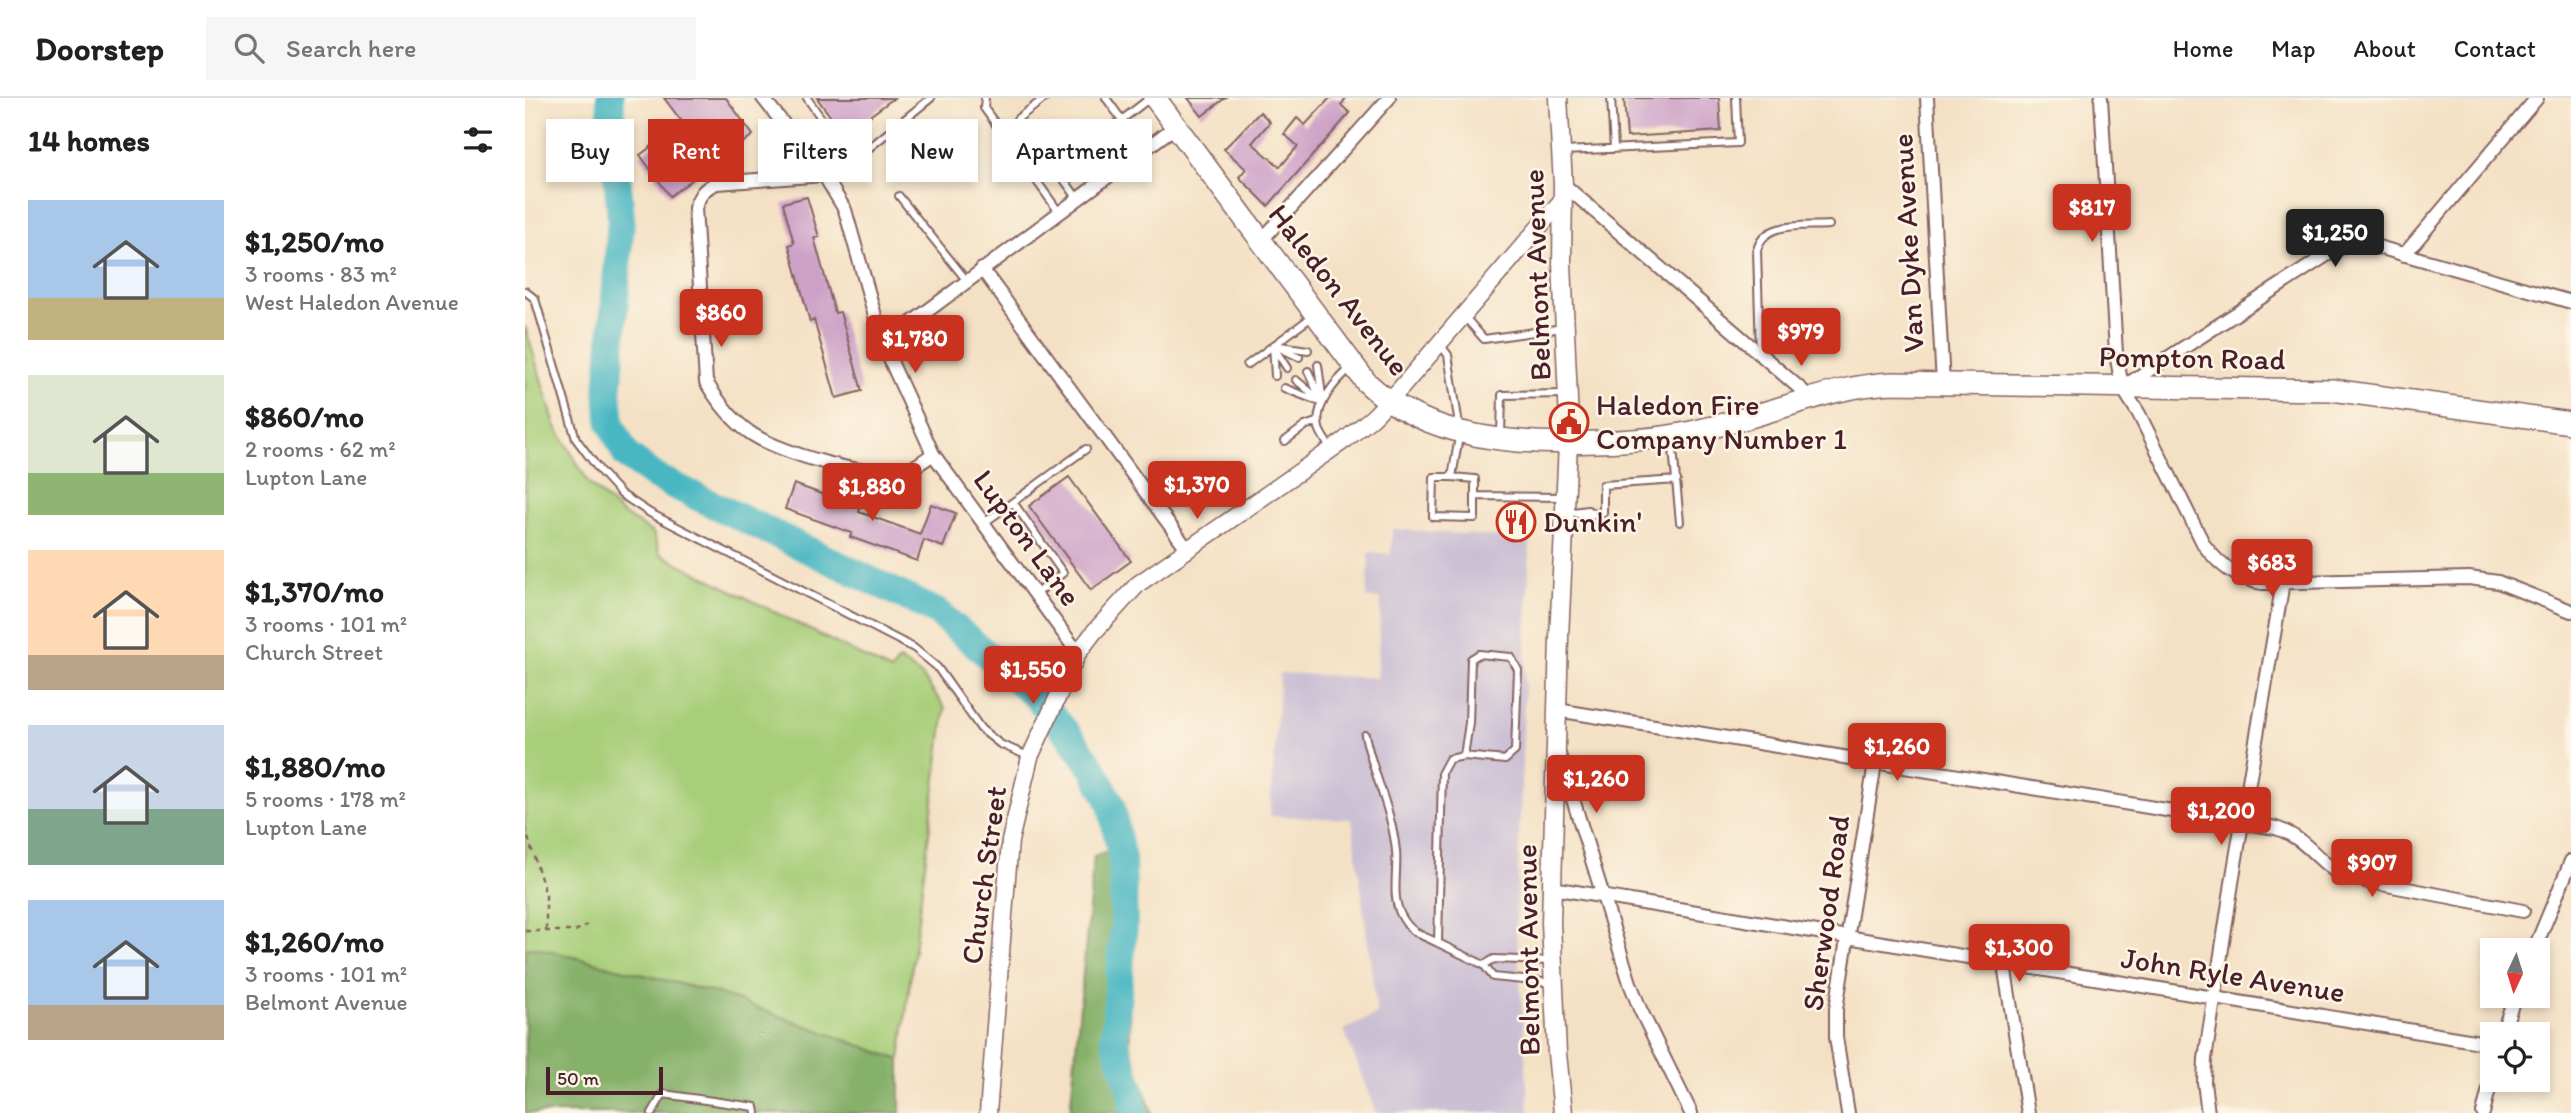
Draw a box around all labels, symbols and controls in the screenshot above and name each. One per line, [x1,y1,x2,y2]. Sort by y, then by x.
search box [206,17,696,80]
text: Doorstep [35,29,164,68]
icon: search [230,29,268,67]
text: Search here [286,32,416,64]
text: Home [2173,34,2233,63]
text: Map [2271,34,2315,63]
text: About [2353,34,2416,63]
text: Contact [2454,34,2536,63]
chip: Buy [546,119,634,182]
chip: Rent [648,119,744,182]
chip: Filters [758,119,872,182]
chip: New [886,119,978,182]
chip: Apartment [992,119,1152,182]
icon: filters [459,121,497,159]
text: 14 homes [28,122,150,159]
street label: Van Dyke Avenue [1883,133,1932,354]
street label: Belmont Avenue [1514,168,1559,382]
pin: $817 [2051,184,2133,244]
text: $817 [2069,193,2115,221]
street label: Haledon Avenue [1261,196,1418,383]
pin: $1,250 [2278,209,2392,269]
text: $1,250 [2302,218,2368,246]
text: $1,250/mo [245,223,384,260]
icon: home [84,228,168,312]
text: 3 rooms · 83 m² [245,260,397,288]
text: West Haledon Avenue [245,288,459,316]
pin: $860 [680,289,762,349]
text: $860 [696,298,746,326]
pin: $979 [1760,308,1842,368]
pin: $1,780 [858,316,972,375]
text: $979 [1777,317,1825,345]
text: $1,780 [882,324,948,352]
street label: Pompton Road [2098,337,2286,378]
place label: Haledon Fire Company Number 1 [1596,386,1847,457]
text: $860/mo [245,398,364,435]
public building icon: Haledon Fire Company Number 1 [1548,401,1590,443]
icon: home [84,403,168,487]
text: 2 rooms · 62 m² [245,435,396,463]
street label: Lupton Lane [966,462,1089,613]
pin: $1,370 [1140,462,1254,521]
text: Lupton Lane [245,463,367,491]
pin: $1,880 [815,464,929,523]
text: $1,370 [1164,470,1230,498]
text: $1,880 [838,472,906,500]
restaurant icon: Dunkin' [1495,501,1537,543]
place label: Dunkin' [1543,503,1642,540]
pin: $683 [2231,540,2313,599]
text: $683 [2248,548,2296,576]
text: $1,370/mo [245,573,384,610]
icon: home [84,578,168,662]
text: 3 rooms · 101 m² [245,610,407,638]
text: Church Street [245,638,383,666]
pin: $1,550 [976,646,1090,706]
text: $1,550 [1000,655,1066,683]
pin: $1,260 [1840,724,1954,783]
text: $1,260 [1864,732,1930,760]
text: $1,880/mo [245,748,386,785]
icon: home [84,753,168,837]
pin: $1,260 [1539,756,1653,815]
text: $1,260 [1563,764,1629,792]
street label: Church Street [953,783,1014,967]
text: 5 rooms · 178 m² [245,785,406,813]
pin: $1,200 [2164,788,2278,847]
text: $1,200 [2187,796,2255,824]
text: Lupton Lane [245,813,367,841]
street label: Sherwood Road [1793,813,1858,1013]
pin: $907 [2331,840,2413,899]
street label: Belmont Avenue [1507,844,1548,1056]
text: $907 [2347,848,2397,876]
text: $1,260/mo [245,923,384,960]
pin: $1,300 [1962,924,2076,984]
icon: home [84,928,168,1012]
text: $1,300 [1985,933,2053,961]
north arrow [2480,938,2550,1008]
map controls [2480,938,2550,1092]
street label: John Ryle Avenue [2119,939,2348,1010]
text: 3 rooms · 101 m² [245,960,407,988]
text: Belmont Avenue [245,988,408,1016]
button: locate [2480,1022,2550,1092]
scale bar [546,1064,663,1096]
text: 50 m [557,1067,599,1090]

